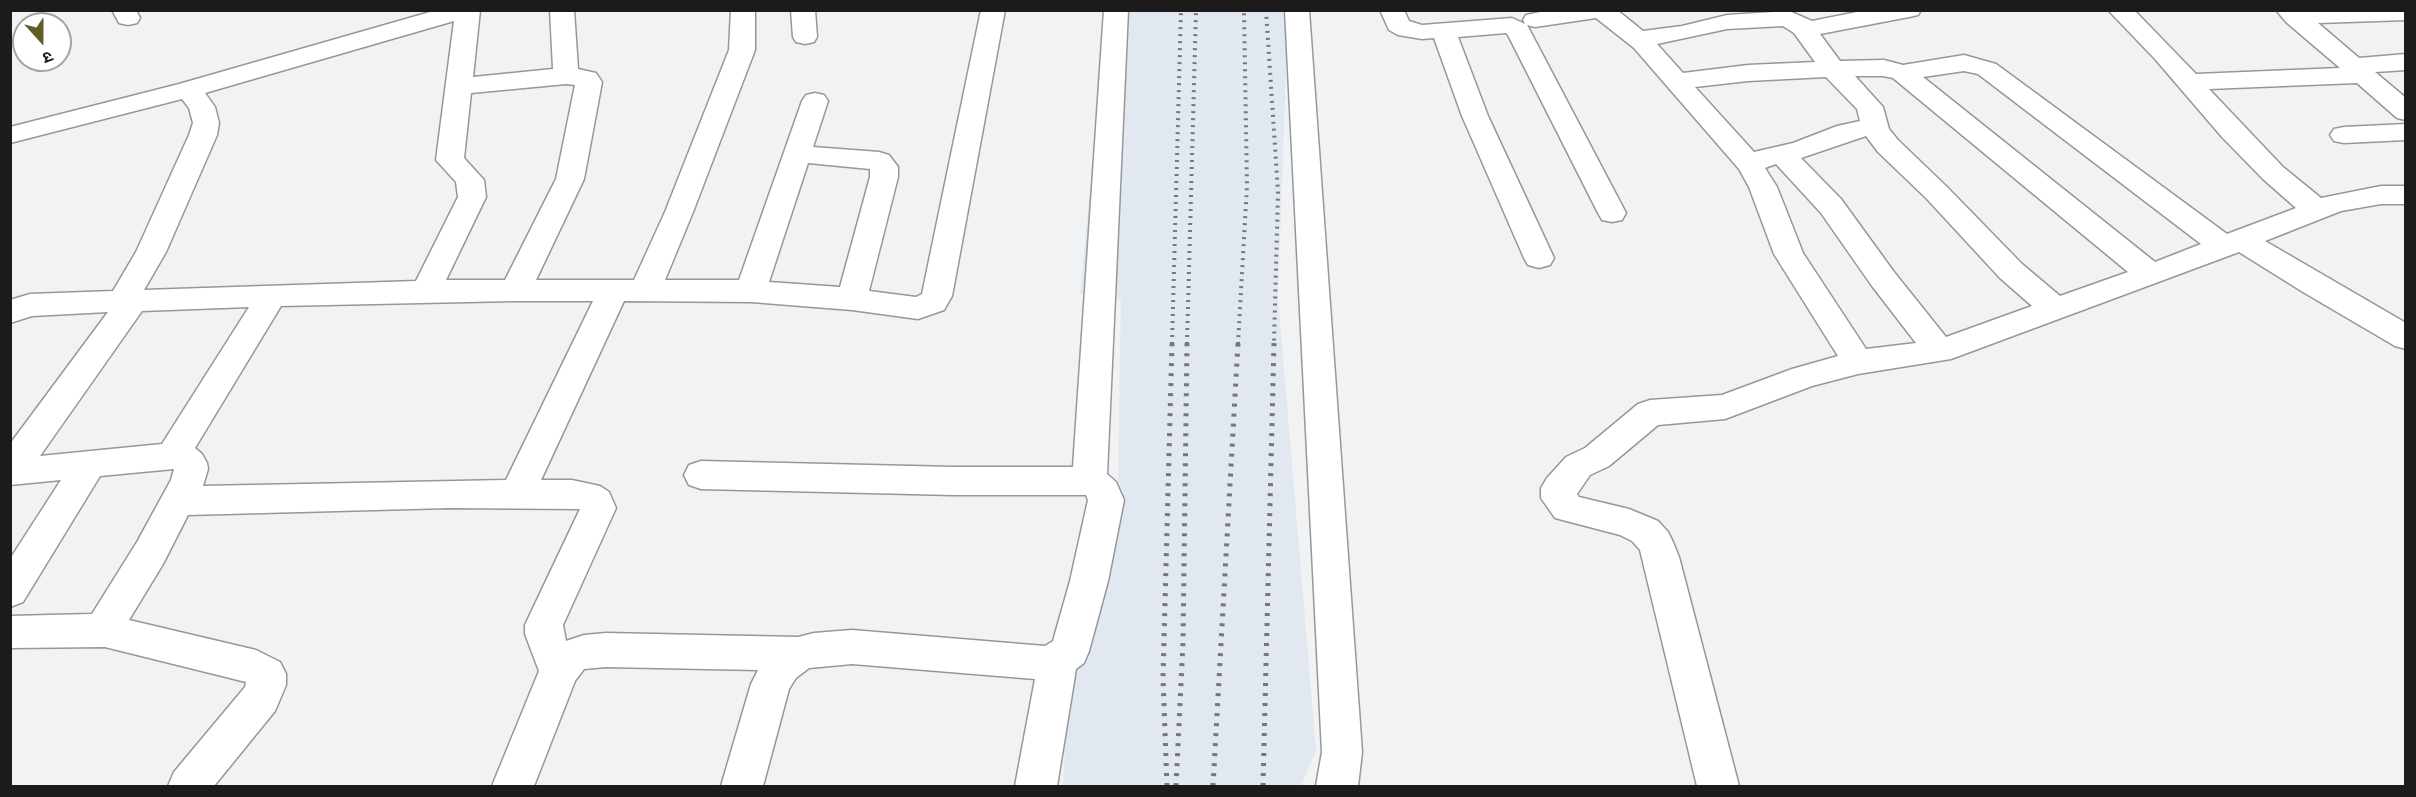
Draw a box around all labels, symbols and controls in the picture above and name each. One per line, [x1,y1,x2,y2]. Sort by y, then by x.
north arrow [12,12,72,72]
text: उ [40,47,56,68]

